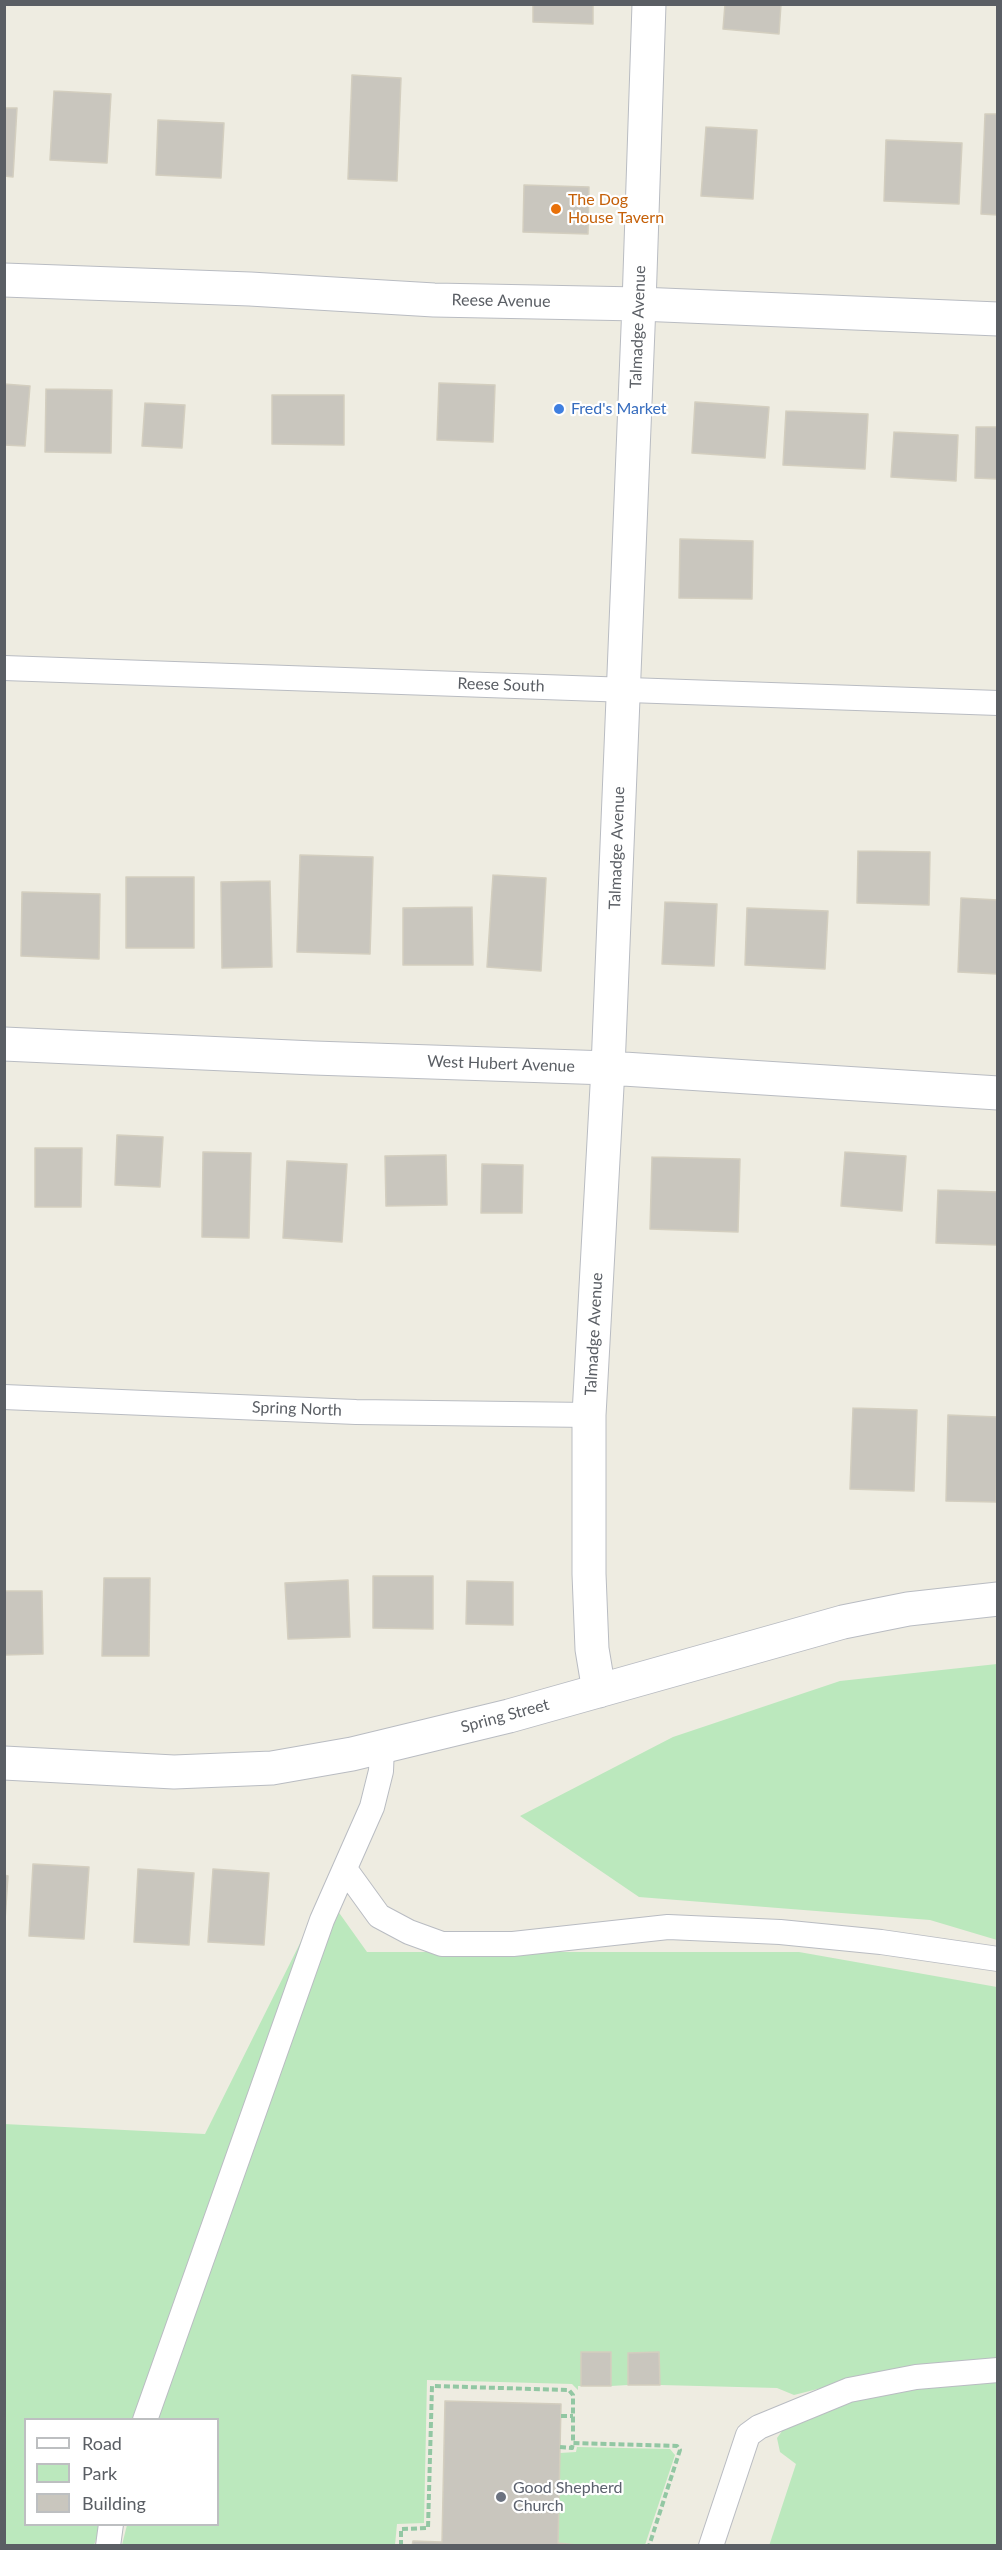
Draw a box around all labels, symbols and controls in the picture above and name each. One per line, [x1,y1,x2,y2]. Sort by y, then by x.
place label: The Dog House Tavern [568,190,664,228]
marker: The Dog House Tavern [549,202,563,216]
street label: Talmadge Avenue [626,265,650,389]
street label: Reese Avenue [451,291,551,311]
place label: Fred's Market [571,399,667,419]
marker: Fred's Market [552,402,566,416]
street label: Reese South [457,674,545,696]
street label: Talmadge Avenue [605,786,629,910]
street label: West Hubert Avenue [427,1052,575,1076]
street label: Talmadge Avenue [581,1272,607,1396]
street label: Spring North [252,1398,342,1420]
street label: Spring Street [459,1695,551,1737]
legend [24,2418,219,2526]
text: Road [82,2432,122,2454]
text: Park [82,2462,117,2484]
place label: Good Shepherd Church [513,2478,623,2516]
marker: Good Shepherd Church [494,2490,508,2504]
text: Building [82,2492,146,2514]

